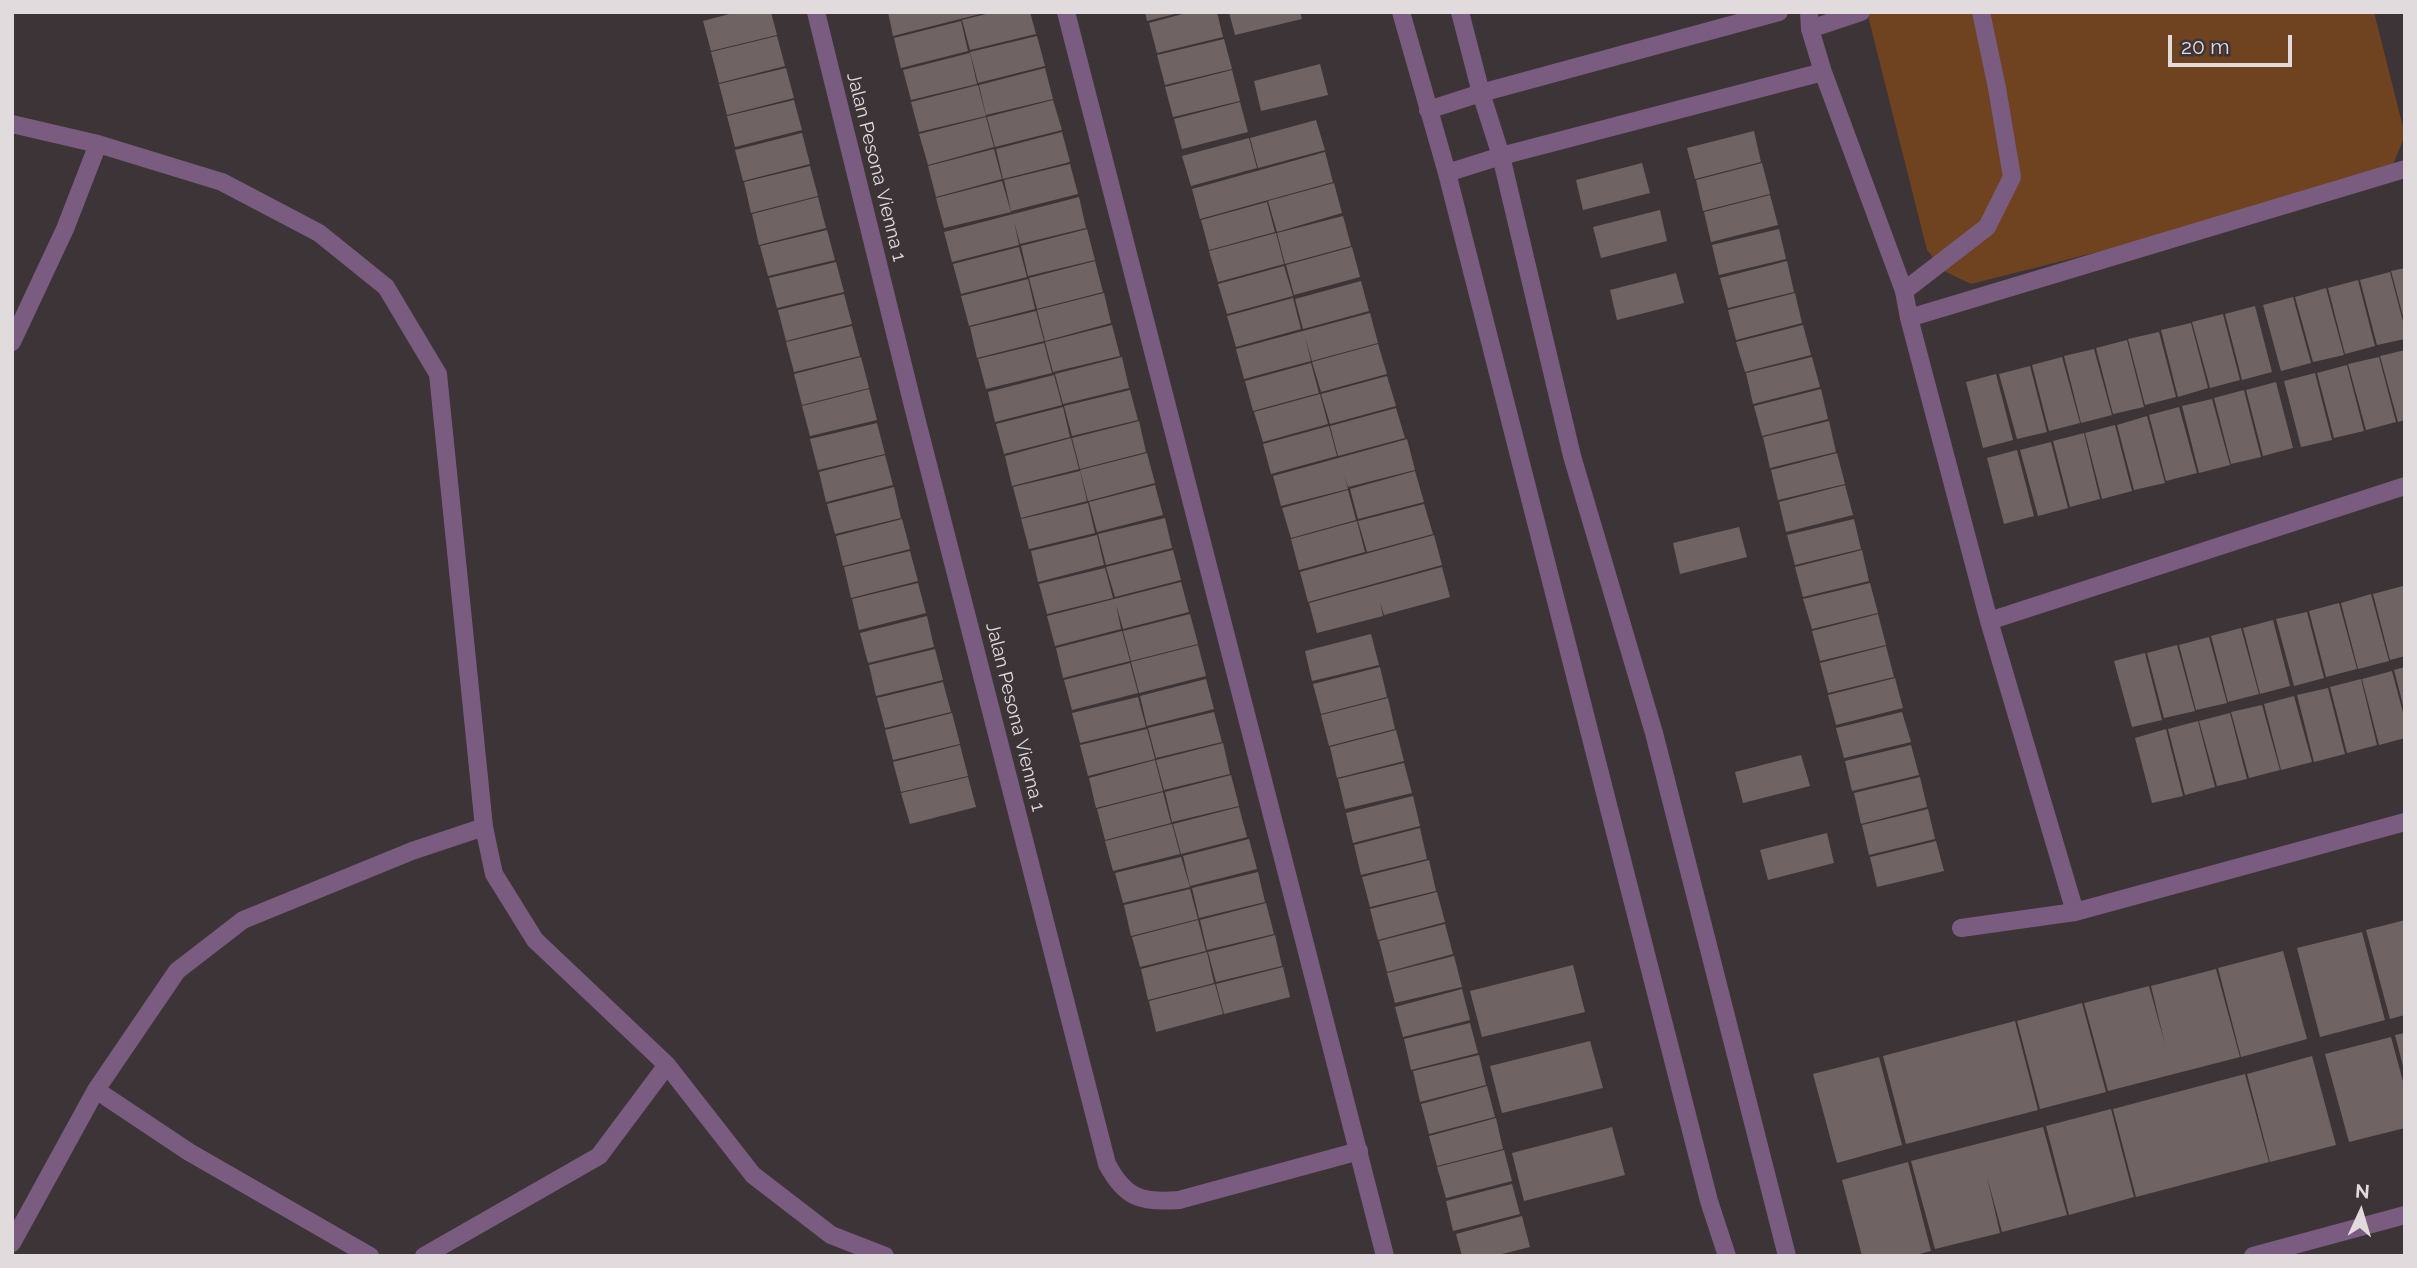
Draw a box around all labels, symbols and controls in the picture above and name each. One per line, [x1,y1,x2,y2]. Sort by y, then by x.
scale bar [2172,21,2296,65]
text: 20 m [2181,34,2229,59]
street label: Jalan Pesona Vienna 1 [841,70,911,264]
street label: Jalan Pesona Vienna 1 [980,620,1050,814]
north arrow [2326,1177,2396,1247]
text: N [2354,1180,2370,1203]

